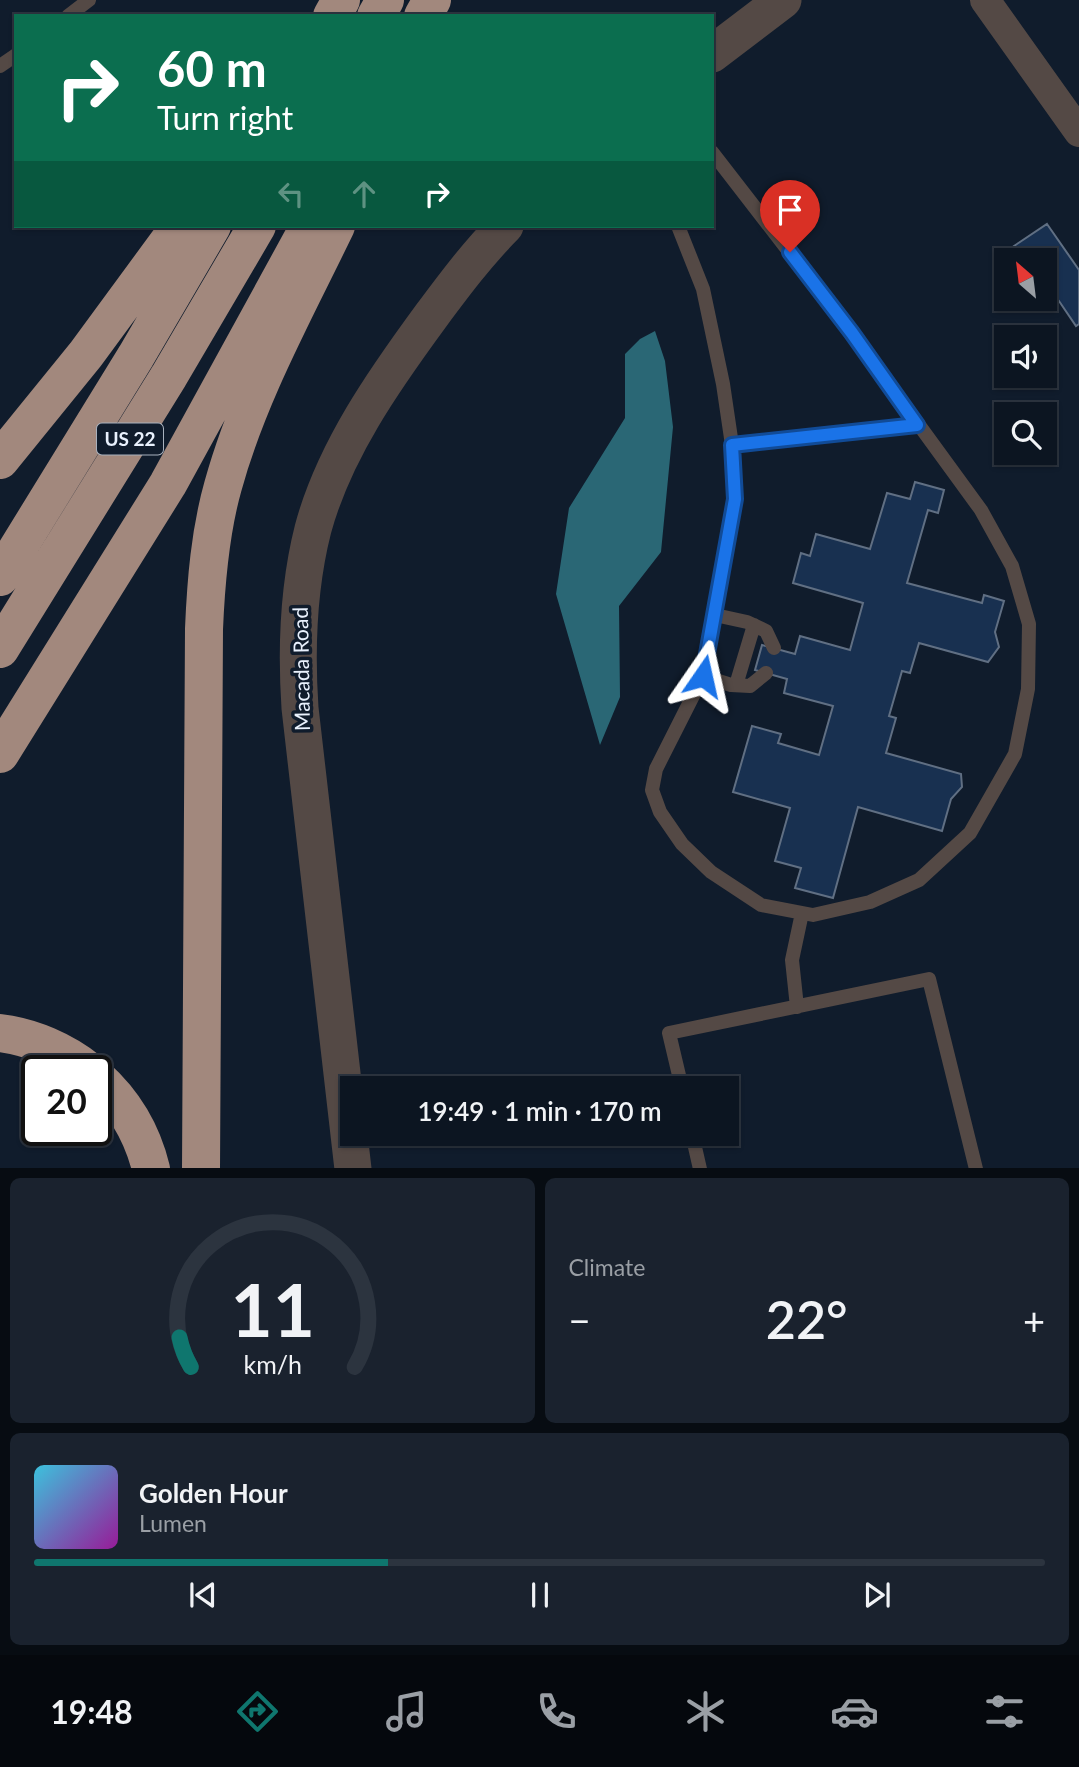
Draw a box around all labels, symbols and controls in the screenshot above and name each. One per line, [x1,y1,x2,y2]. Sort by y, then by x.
text: 60 m [157,39,267,97]
icon: right [42,42,133,133]
text: Turn right [157,98,293,137]
icon: left [272,175,310,213]
icon: ahead [345,175,383,213]
icon: right [418,175,456,213]
pin [760,180,820,252]
icon: arrive [771,191,809,229]
north arrow [994,248,1057,312]
map controls [994,248,1057,465]
button: sound [994,325,1057,388]
button: search [994,402,1057,465]
road number: US 22 [97,424,163,454]
street label: Macada Road [287,607,314,731]
position arrow [666,639,740,713]
speed limit sign: 20 [21,1055,112,1146]
text: 19:49 · 1 min · 170 m [417,1095,662,1127]
text: Climate [569,1253,645,1281]
text: 11 [230,1265,314,1353]
text: 22° [766,1288,848,1350]
text: − [569,1297,591,1343]
text: + [1023,1297,1045,1343]
text: km/h [243,1348,302,1378]
text: Golden Hour [139,1477,288,1509]
text: Lumen [139,1509,207,1537]
icon: previous [184,1576,222,1614]
icon: pause [521,1576,559,1614]
icon: next [858,1576,896,1614]
icon: directions [233,1687,282,1736]
icon: music [382,1687,431,1736]
icon: phone [532,1687,581,1736]
icon: climate [681,1687,730,1736]
icon: car [830,1687,879,1736]
icon: filters [980,1687,1029,1736]
text: 19:48 [50,1692,133,1731]

